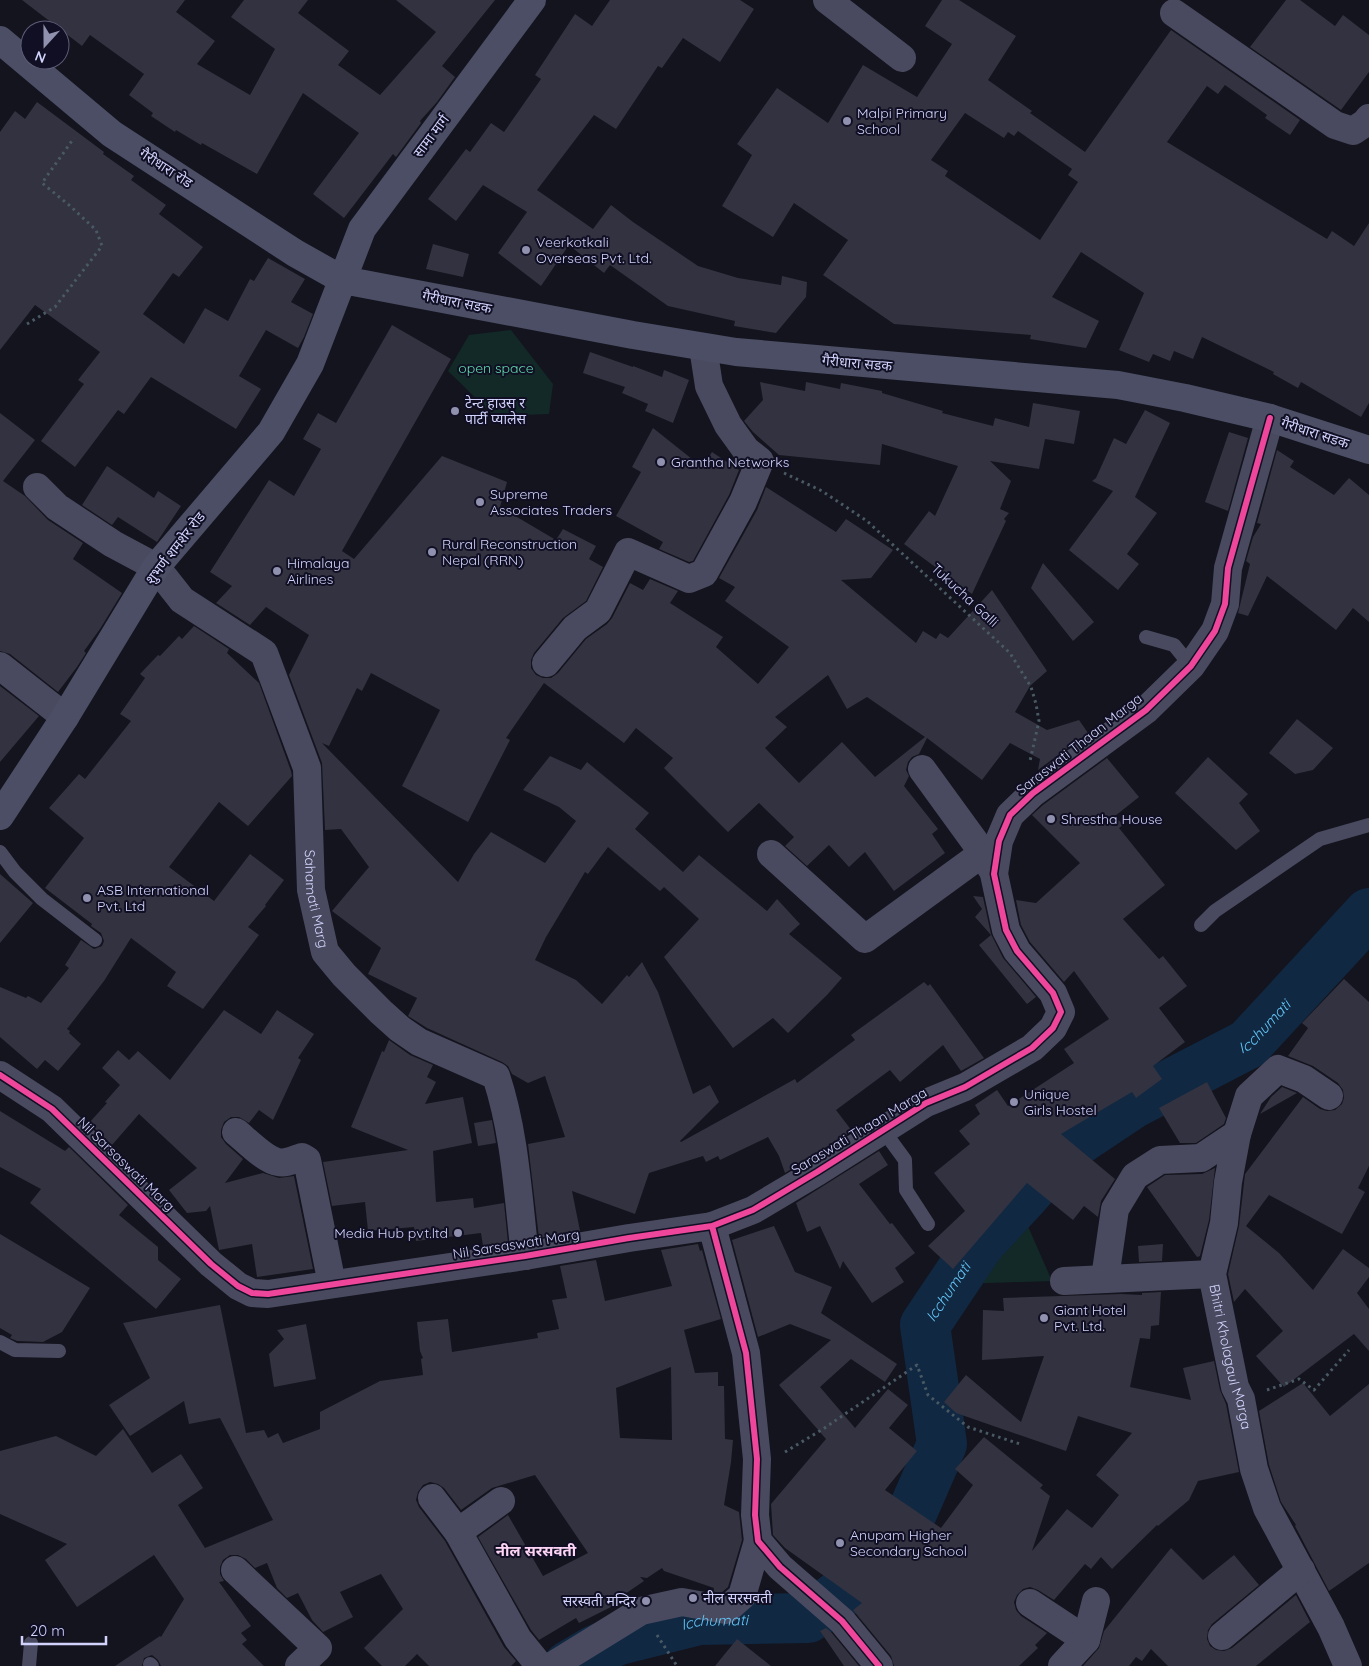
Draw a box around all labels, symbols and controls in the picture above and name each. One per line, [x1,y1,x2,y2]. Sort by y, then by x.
north arrow [20,20,70,70]
text: N [32,47,48,67]
place label: Malpi Primary School [857,104,947,138]
street label: सामा मार्ग [409,110,454,161]
marker: Malpi Primary School [841,115,853,127]
street label: गैरीधारा रोड [136,144,196,192]
place label: Veerkotkali Overseas Pvt. Ltd. [536,233,652,267]
marker: Veerkotkali Overseas Pvt. Ltd. [520,244,532,256]
street label: गैरीधारा सडक [421,286,493,318]
street label: गैरीधारा सडक [821,351,893,375]
park label: open space [458,359,534,377]
place label: टेन्ट हाउस र पार्टी प्यालेस [465,394,527,428]
marker: टेन्ट हाउस र पार्टी प्यालेस [449,405,461,417]
street label: गैरीधारा सडक [1279,414,1351,453]
place label: Grantha Networks [671,453,789,471]
marker: Grantha Networks [655,456,667,468]
place label: Supreme Associates Traders [490,485,612,519]
marker: Supreme Associates Traders [474,496,486,508]
street label: शुभर्ण शमशेर रोड [141,508,210,588]
place label: Rural Reconstruction Nepal (RRN) [442,535,577,569]
marker: Rural Reconstruction Nepal (RRN) [426,546,438,558]
place label: Himalaya Airlines [287,554,349,588]
street label: Tukucha Galli [928,559,1002,631]
marker: Himalaya Airlines [271,565,283,577]
street label: Saraswati Thaan Marga [1012,689,1146,799]
place label: Shrestha House [1061,810,1162,828]
marker: Shrestha House [1045,813,1057,825]
street label: Sahamati Marg [301,849,333,950]
place label: ASB International Pvt. Ltd [97,881,209,915]
marker: ASB International Pvt. Ltd [81,892,93,904]
water label: Icchumati [1235,994,1295,1057]
street label: Saraswati Thaan Marga [788,1083,930,1179]
place label: Unique Girls Hostel [1024,1085,1097,1119]
marker: Unique Girls Hostel [1008,1096,1020,1108]
street label: Nil Sarsaswati Marg [74,1113,178,1215]
place label: Media Hub pvt.ltd [334,1224,448,1242]
street label: Nil Sarsaswati Marg [451,1225,581,1263]
marker: Media Hub pvt.ltd [452,1227,464,1239]
water label: Icchumati [921,1257,975,1325]
street label: Bhitri Kholagaul Marga [1205,1282,1255,1431]
place label: Giant Hotel Pvt. Ltd. [1054,1301,1126,1335]
marker: Giant Hotel Pvt. Ltd. [1038,1312,1050,1324]
place label: Anupam Higher Secondary School [850,1526,967,1560]
marker: Anupam Higher Secondary School [834,1537,846,1549]
district label: नील सरसवती [496,1541,577,1560]
place label: नील सरसवती [703,1589,772,1607]
place label: सरस्वती मन्दिर [563,1592,636,1610]
marker: नील सरसवती [687,1592,699,1604]
marker: सरस्वती मन्दिर [640,1595,652,1607]
water label: Icchumati [679,1610,750,1634]
scale bar [22,1614,106,1646]
text: 20 m [30,1621,65,1640]

